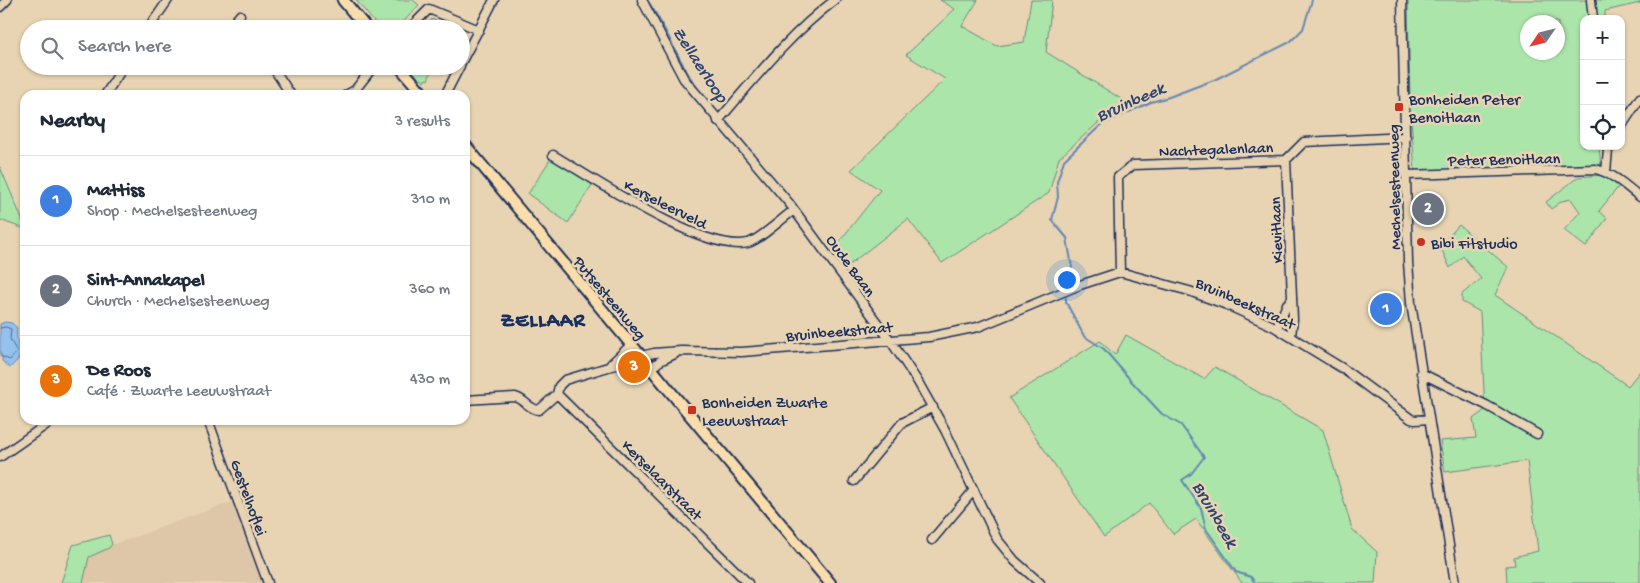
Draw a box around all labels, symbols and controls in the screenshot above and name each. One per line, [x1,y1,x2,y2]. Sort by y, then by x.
north arrow [1520,15,1565,60]
map controls [1580,15,1625,150]
button: + [1580,15,1625,60]
search box [20,20,470,75]
water label: Zellaerloop [667,24,732,108]
icon: search [38,34,66,62]
text: Search here [78,36,172,59]
button: − [1580,60,1625,105]
water label: Bruinbeek [1094,78,1170,128]
place label: Bonheiden Peter Benoitlaan [1408,92,1521,129]
marker: Bonheiden Peter Benoitlaan [1393,101,1405,113]
button: locate [1580,105,1625,150]
text: Nearby [40,110,105,135]
text: 3 results [395,113,450,132]
street label: Mechelsesteenweg [1386,124,1407,250]
street label: Nachtegalenlaan [1159,140,1274,163]
street label: Peter Benoitlaan [1447,151,1561,172]
street label: Kerseleerveld [620,177,711,236]
text: Mattiss [87,180,144,203]
pin: 2 [1412,190,1444,228]
text: 1 [53,191,59,210]
text: 310 m [411,191,450,210]
street label: Kievitlaan [1268,196,1289,263]
text: Shop · Mechelsesteenweg [87,203,257,222]
street label: Oude Baan [820,232,878,302]
marker: Bibi Fitstudio [1415,236,1427,248]
place label: Bibi Fitstudio [1430,236,1518,255]
street label: Putsesteenweg [567,253,649,345]
your location [1054,267,1080,293]
text: Sint-Annakapel [87,270,205,293]
street label: Bruinbeekstraat [1191,274,1299,336]
text: 2 [52,281,60,300]
text: 360 m [409,281,450,300]
pin: 1 [1370,290,1402,328]
text: Church · Mechelsesteenweg [87,293,270,312]
district label: ZELLAAR [501,310,586,335]
street label: Bruinbeekstraat [784,319,895,348]
pin: 3 [618,348,650,386]
text: De Roos [87,360,150,383]
text: 3 [52,371,60,390]
text: 430 m [410,371,450,390]
text: Café · Zwarte Leeuwstraat [87,383,271,402]
place label: Bonheiden Zwarte Leeuwstraat [701,395,828,432]
marker: Bonheiden Zwarte Leeuwstraat [686,404,698,416]
street label: Kerselaarstraat [616,437,706,527]
street label: Gestelhoflei [224,458,269,539]
water label: Bruinbeek [1187,479,1242,554]

